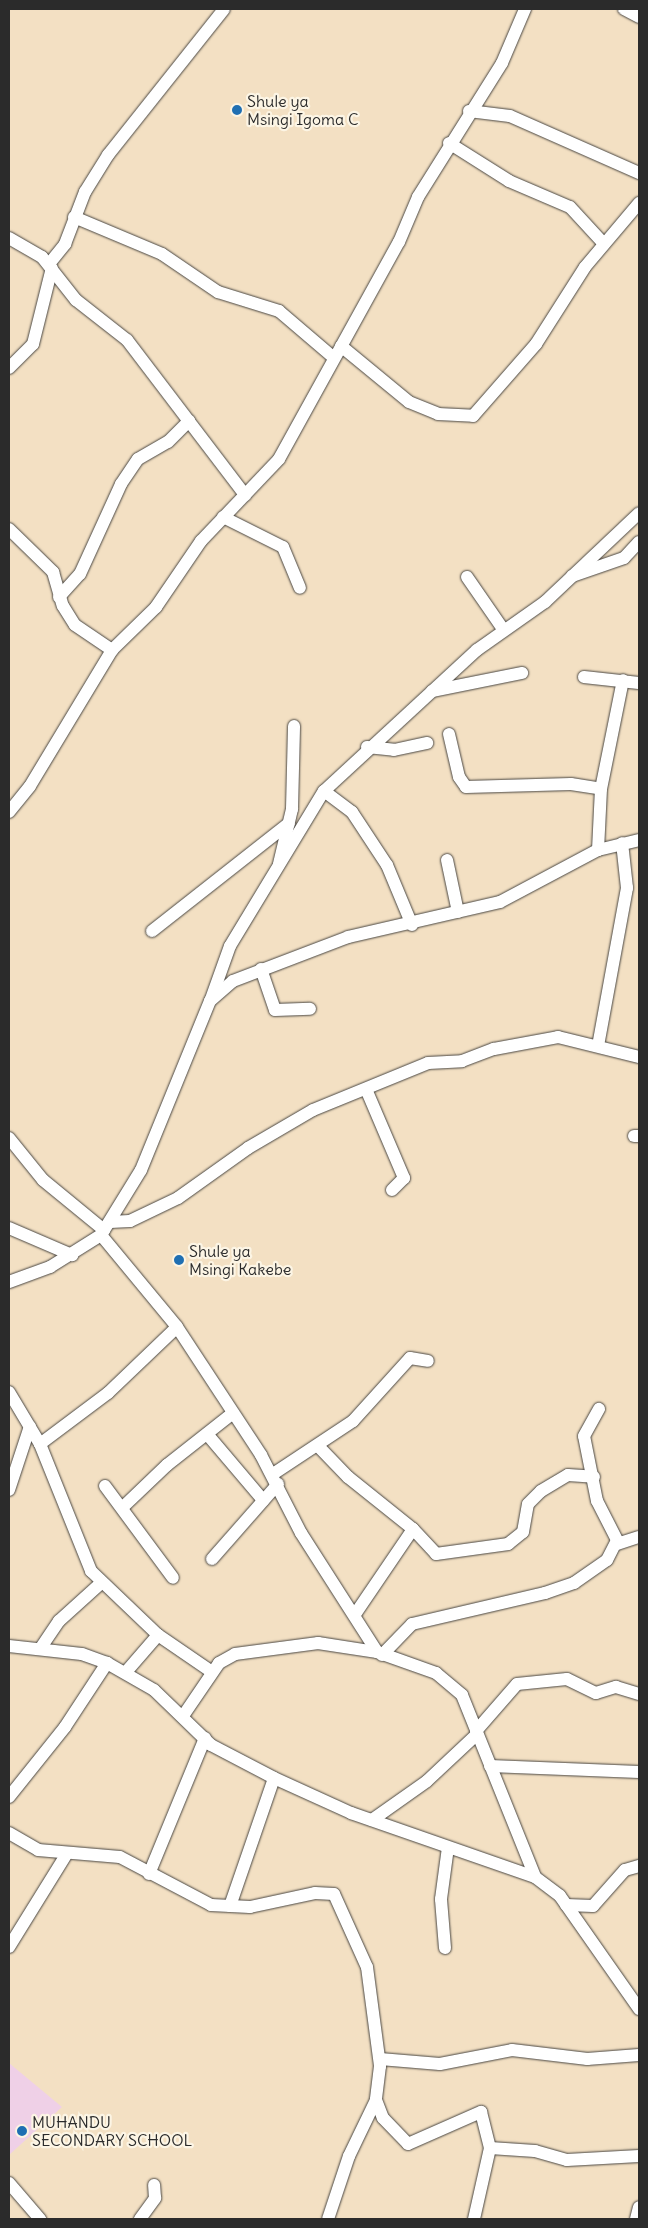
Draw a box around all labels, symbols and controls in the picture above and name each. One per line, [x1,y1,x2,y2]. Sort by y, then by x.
place label: Shule ya Msingi Igoma C [247,91,358,129]
marker: Shule ya Msingi Igoma C [231,104,243,116]
place label: Shule ya Msingi Kakebe [189,1241,291,1279]
marker: Shule ya Msingi Kakebe [173,1254,185,1266]
place label: MUHANDU SECONDARY SCHOOL [32,2112,192,2150]
marker: MUHANDU SECONDARY SCHOOL [16,2125,28,2137]

